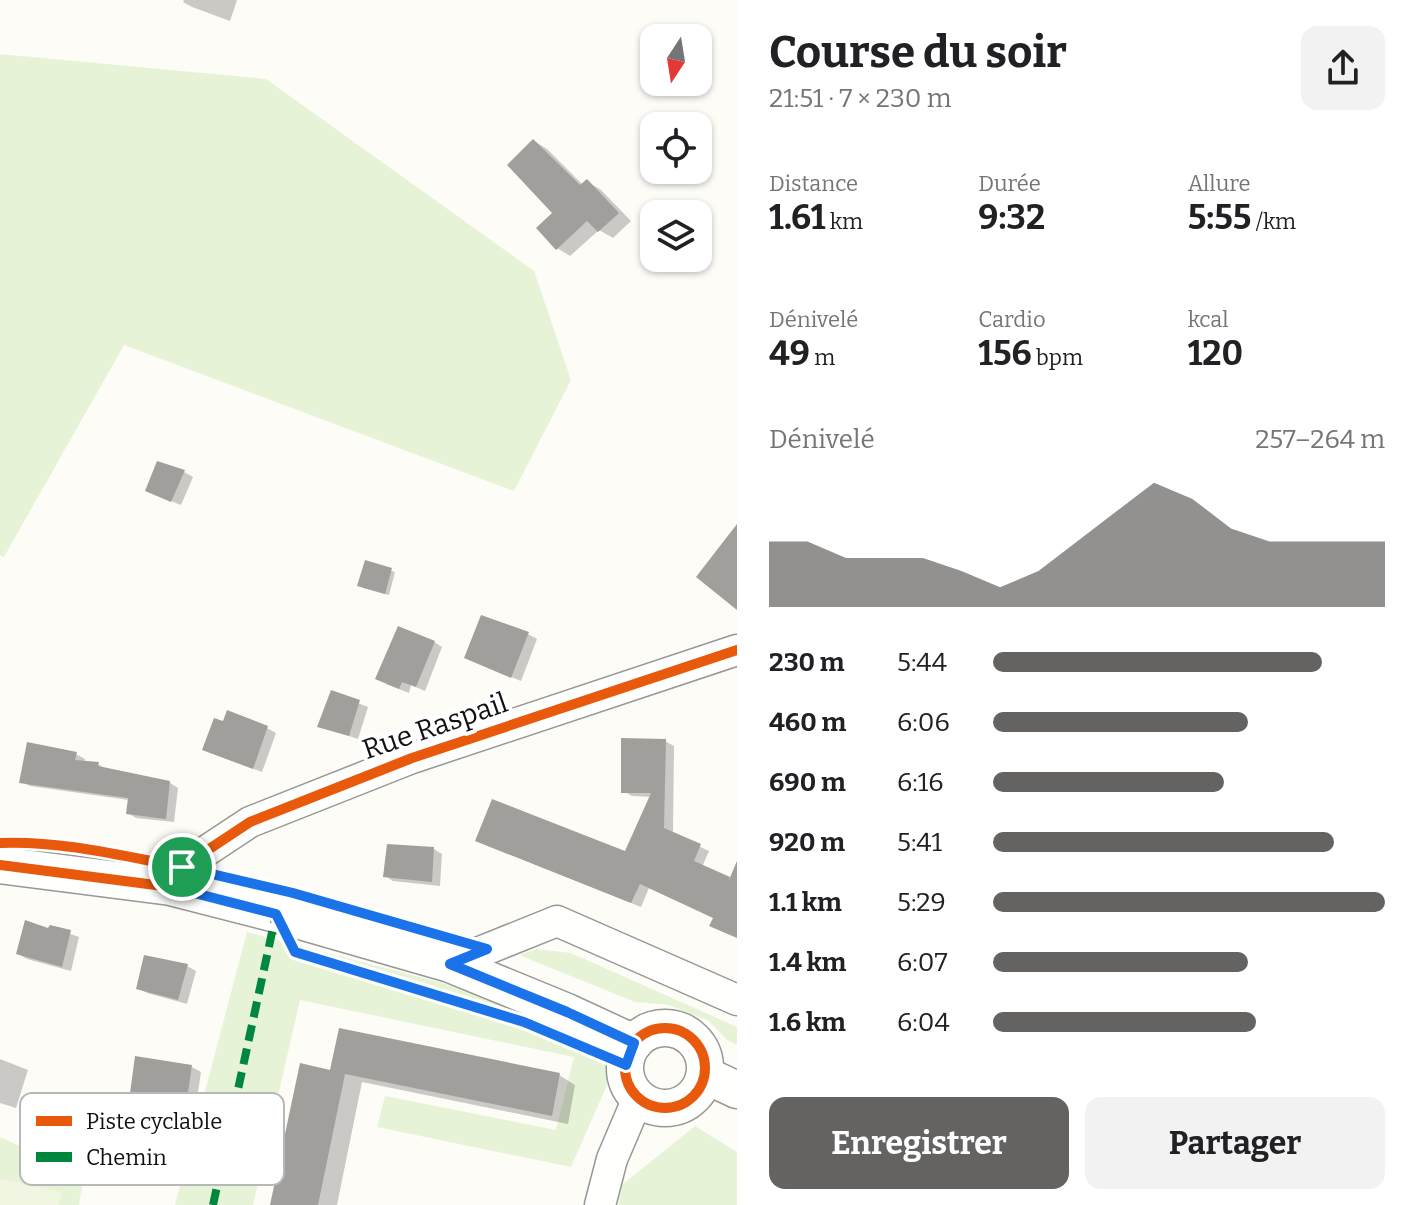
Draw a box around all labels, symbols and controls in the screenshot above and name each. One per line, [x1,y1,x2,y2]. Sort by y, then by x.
north arrow [640,24,712,96]
map controls [640,24,712,272]
text: Course du soir [769,26,1067,79]
button: share [1301,26,1385,110]
text: 21:51 · 7 × 230 m [769,83,951,114]
button: locate [640,112,712,184]
text: Distance [769,170,858,197]
text: Durée [978,170,1041,197]
text: Allure [1188,170,1251,197]
text: 1.61 [769,197,825,238]
text: 9:32 [978,197,1045,238]
text: 5:55 [1188,197,1251,238]
button: layers [640,200,712,272]
text: km [825,208,863,235]
text: /km [1251,208,1296,235]
text: Dénivelé [769,306,858,333]
text: Cardio [978,306,1046,333]
text: kcal [1188,306,1229,333]
text: 49 [769,333,810,374]
text: 156 [978,333,1032,374]
text: 120 [1188,333,1243,374]
text: m [810,344,835,371]
text: bpm [1032,344,1083,371]
text: Dénivelé [769,424,875,455]
text: 257–264 m [1255,424,1385,455]
text: 230 m [769,647,845,678]
text: 5:44 [897,647,947,678]
street label: Rue Raspail [358,686,512,766]
text: 460 m [769,707,846,738]
text: 6:06 [897,707,950,738]
text: 690 m [769,767,846,798]
text: 6:16 [897,767,944,798]
text: 920 m [769,827,845,858]
text: 5:41 [897,827,942,858]
pin [148,833,216,901]
icon: arrive [160,845,204,889]
text: 1.1 km [769,887,842,918]
text: 5:29 [897,887,946,918]
text: 1.4 km [769,947,846,978]
text: 6:07 [897,947,947,978]
text: 1.6 km [769,1007,846,1038]
text: 6:04 [897,1007,950,1038]
legend [20,1093,284,1185]
button: Enregistrer [769,1097,1069,1189]
button: Partager [1085,1097,1385,1189]
text: Piste cyclable [86,1108,222,1135]
text: Chemin [86,1144,167,1171]

